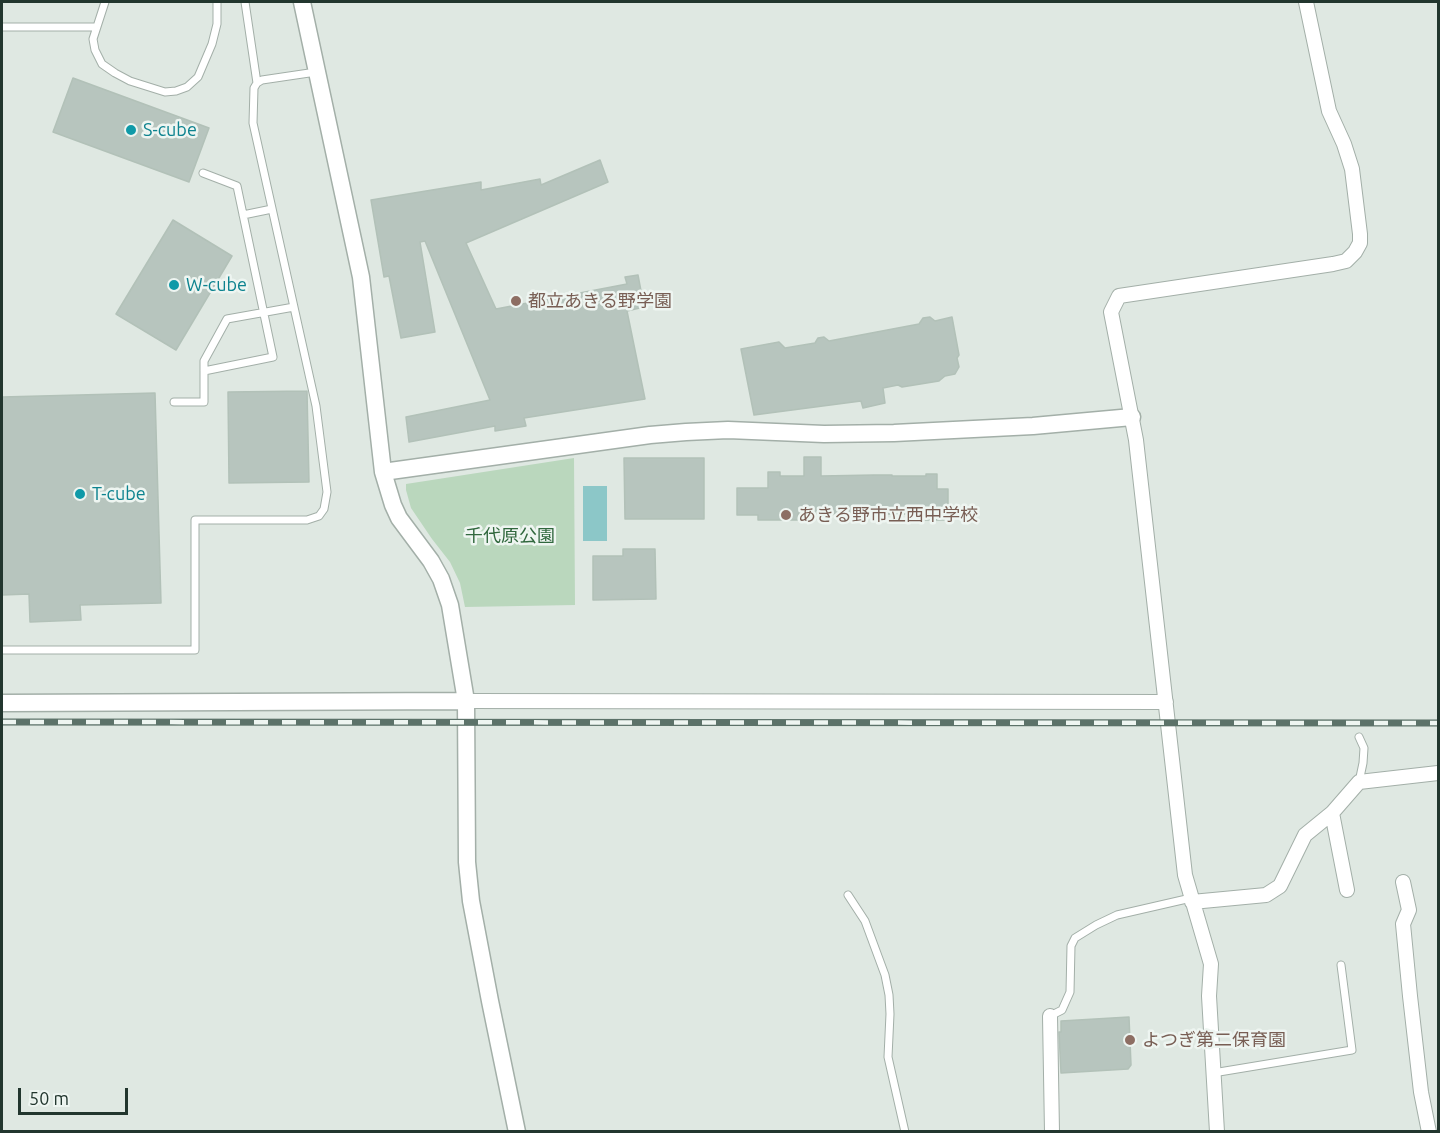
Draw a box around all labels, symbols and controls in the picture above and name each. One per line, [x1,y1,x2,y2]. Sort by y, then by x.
place label: S-cube [143,119,197,141]
marker: S-cube [124,123,138,137]
place label: W-cube [186,274,247,296]
marker: W-cube [167,278,181,292]
place label: 都立あきる野学園 [528,290,672,312]
marker: 都立あきる野学園 [509,294,523,308]
place label: T-cube [92,483,146,505]
marker: T-cube [73,487,87,501]
place label: あきる野市立西中学校 [798,504,978,526]
marker: あきる野市立西中学校 [779,508,793,522]
park label: 千代原公園 [465,525,555,547]
place label: よつぎ第二保育園 [1142,1029,1286,1051]
marker: よつぎ第二保育園 [1123,1033,1137,1047]
scale bar [21,1076,130,1114]
text: 50 m [29,1088,69,1108]

